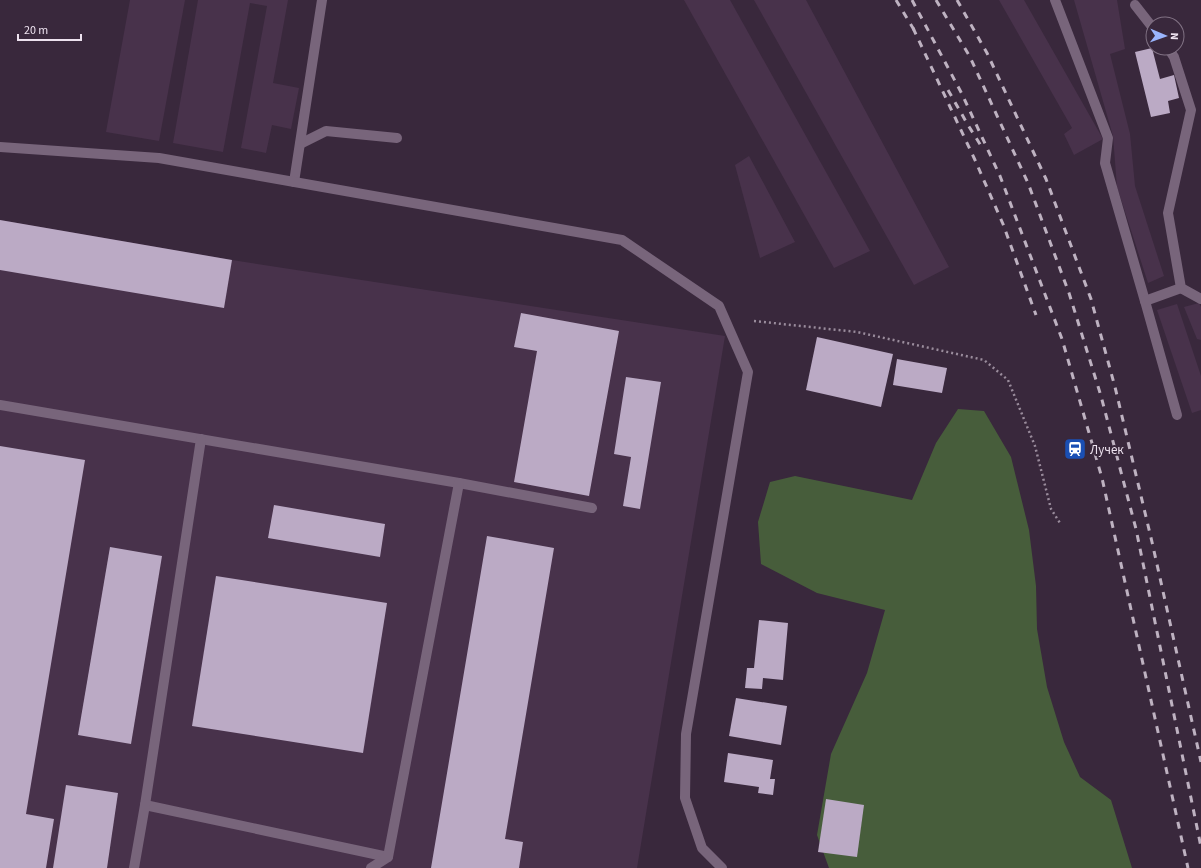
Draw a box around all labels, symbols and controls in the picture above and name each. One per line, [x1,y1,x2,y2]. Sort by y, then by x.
scale bar [18,16,81,42]
north arrow [1145,16,1185,56]
text: 20 m [24,22,48,39]
text: N [1167,32,1182,40]
station icon: Лучек [1062,436,1088,462]
place label: Лучек [1090,441,1124,459]

